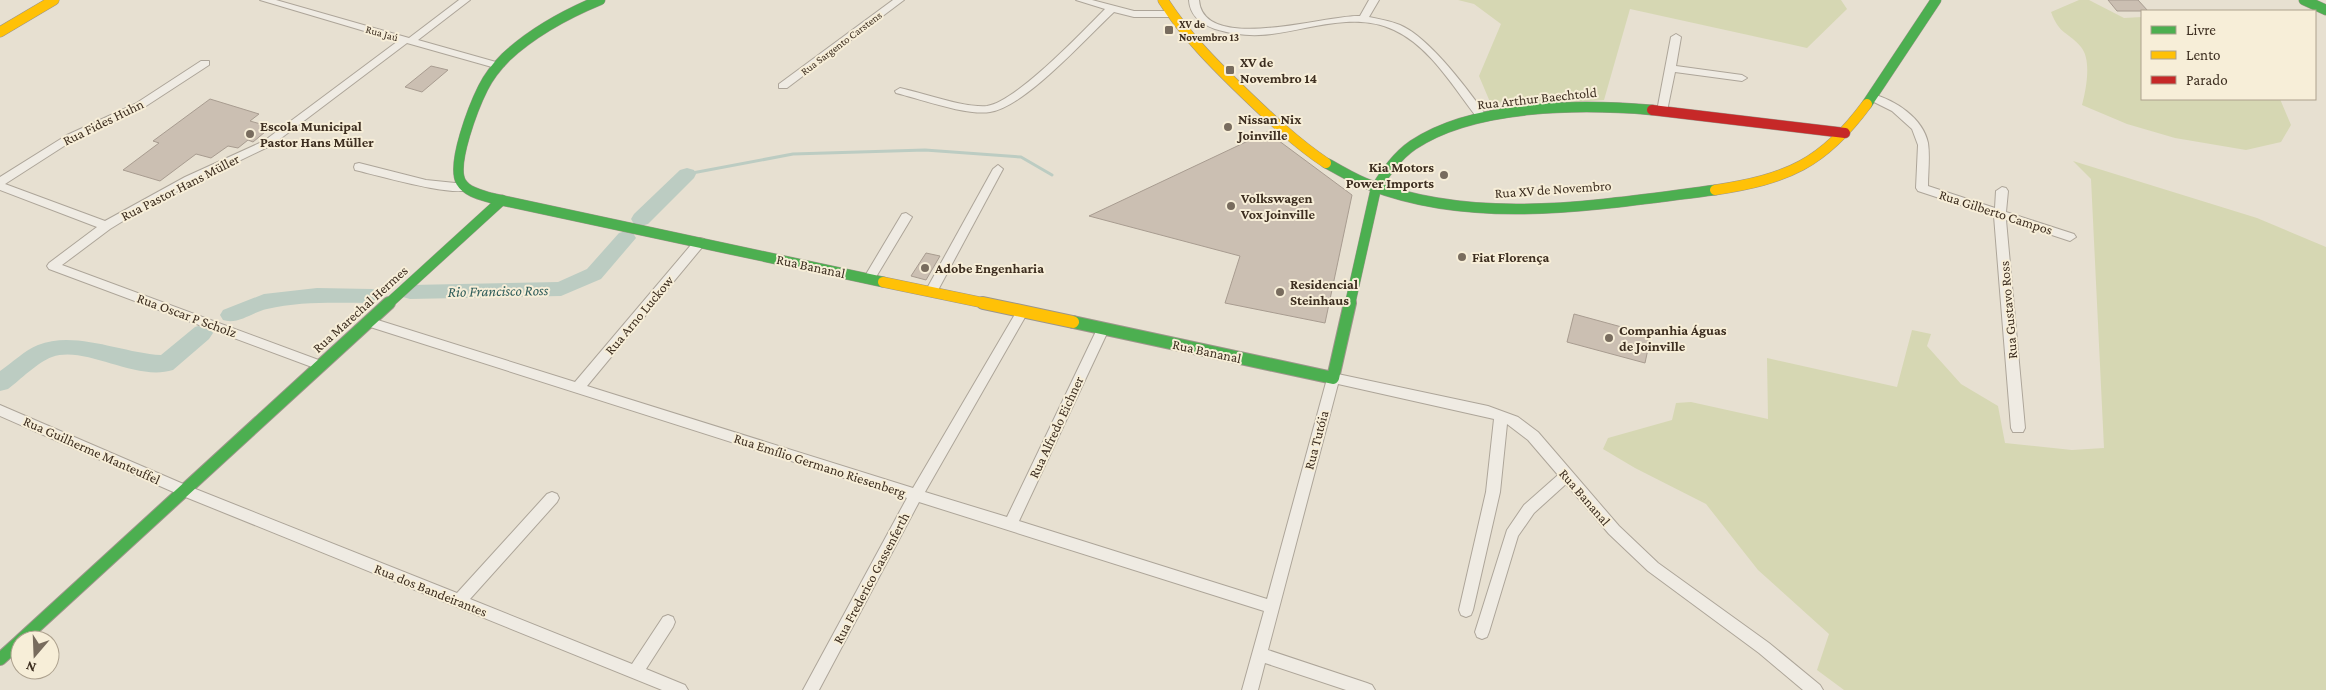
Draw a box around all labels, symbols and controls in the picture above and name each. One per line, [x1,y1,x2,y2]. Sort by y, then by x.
street label: Rua Sargento Carstens [798,9,884,78]
legend [2141,10,2316,100]
place label: XV de Novembro 13 [1179,18,1239,43]
text: Livre [2186,22,2216,38]
street label: Rua Jaú [364,23,400,44]
marker: XV de Novembro 13 [1163,24,1175,36]
text: Lento [2186,47,2220,63]
place label: XV de Novembro 14 [1240,54,1318,86]
marker: XV de Novembro 14 [1224,64,1236,76]
text: Parado [2186,72,2228,88]
street label: Rua Arthur Baechtold [1476,84,1598,112]
street label: Rua Fides Huhn [60,95,146,148]
place label: Nissan Nix Joinville [1236,111,1302,143]
place label: Escola Municipal Pastor Hans Müller [260,118,374,150]
marker: Nissan Nix Joinville [1222,121,1234,133]
marker: Escola Municipal Pastor Hans Müller [244,128,256,140]
street label: Rua Pastor Hans Müller [118,150,242,224]
place label: Kia Motors Power Imports [1346,159,1434,191]
marker: Kia Motors Power Imports [1438,169,1450,181]
street label: Rua XV de Novembro [1494,177,1612,201]
street label: Rua Gilberto Campos [1937,186,2055,238]
place label: Volkswagen Vox Joinville [1240,190,1315,222]
marker: Volkswagen Vox Joinville [1225,200,1237,212]
place label: Fiat Florença [1472,249,1550,265]
street label: Rua Bananal [775,251,847,281]
marker: Fiat Florença [1456,251,1468,263]
place label: Adobe Engenharia [934,260,1044,276]
street label: Rua Gustavo Ross [1996,260,2020,360]
street label: Rua Marechal Hermes [309,262,411,356]
marker: Adobe Engenharia [919,262,931,274]
street label: Rua Arno Luckow [601,272,677,358]
place label: Residencial Steinhaus [1290,276,1358,308]
water label: Rio Francisco Ross [448,282,549,300]
marker: Residencial Steinhaus [1274,286,1286,298]
street label: Rua Oscar P Scholz [135,290,239,340]
place label: Companhia Águas de Joinville [1619,322,1727,354]
marker: Companhia Águas de Joinville [1603,332,1615,344]
street label: Rua Bananal [1171,336,1243,366]
street label: Rua Alfredo Eichner [1025,373,1087,481]
street label: Rua Tutóia [1300,408,1332,471]
street label: Rua Guilherme Manteuffel [21,413,163,488]
street label: Rua Emílio Germano Riesenberg [732,430,908,500]
street label: Rua Bananal [1556,465,1614,529]
street label: Rua Frederico Gassenferth [830,509,913,646]
street label: Rua dos Bandeirantes [372,560,490,620]
north arrow [10,630,60,680]
text: N [23,658,38,676]

